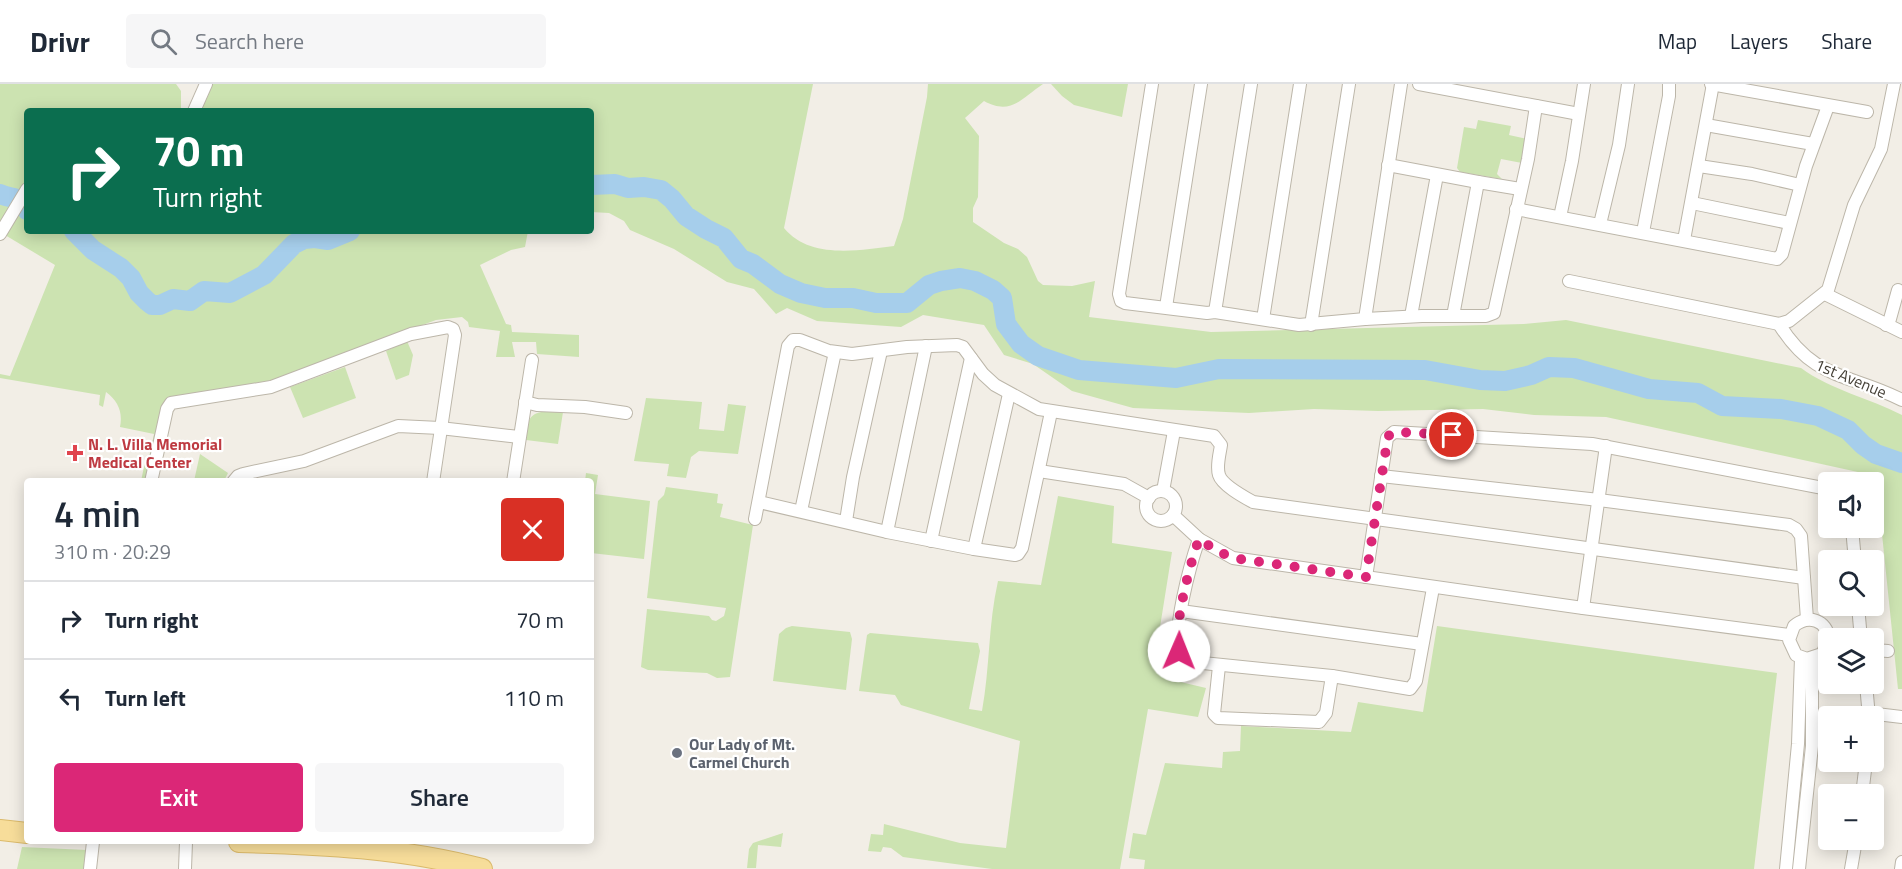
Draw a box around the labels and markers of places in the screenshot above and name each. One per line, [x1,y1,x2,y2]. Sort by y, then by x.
pin [1426,409,1477,460]
place label: N. L. Villa Memorial Medical Center [88,432,222,474]
marker: N. L. Villa Memorial Medical Center [66,444,84,462]
place label: Our Lady of Mt. Carmel Church [689,732,795,774]
marker: Our Lady of Mt. Carmel Church [670,746,684,760]

